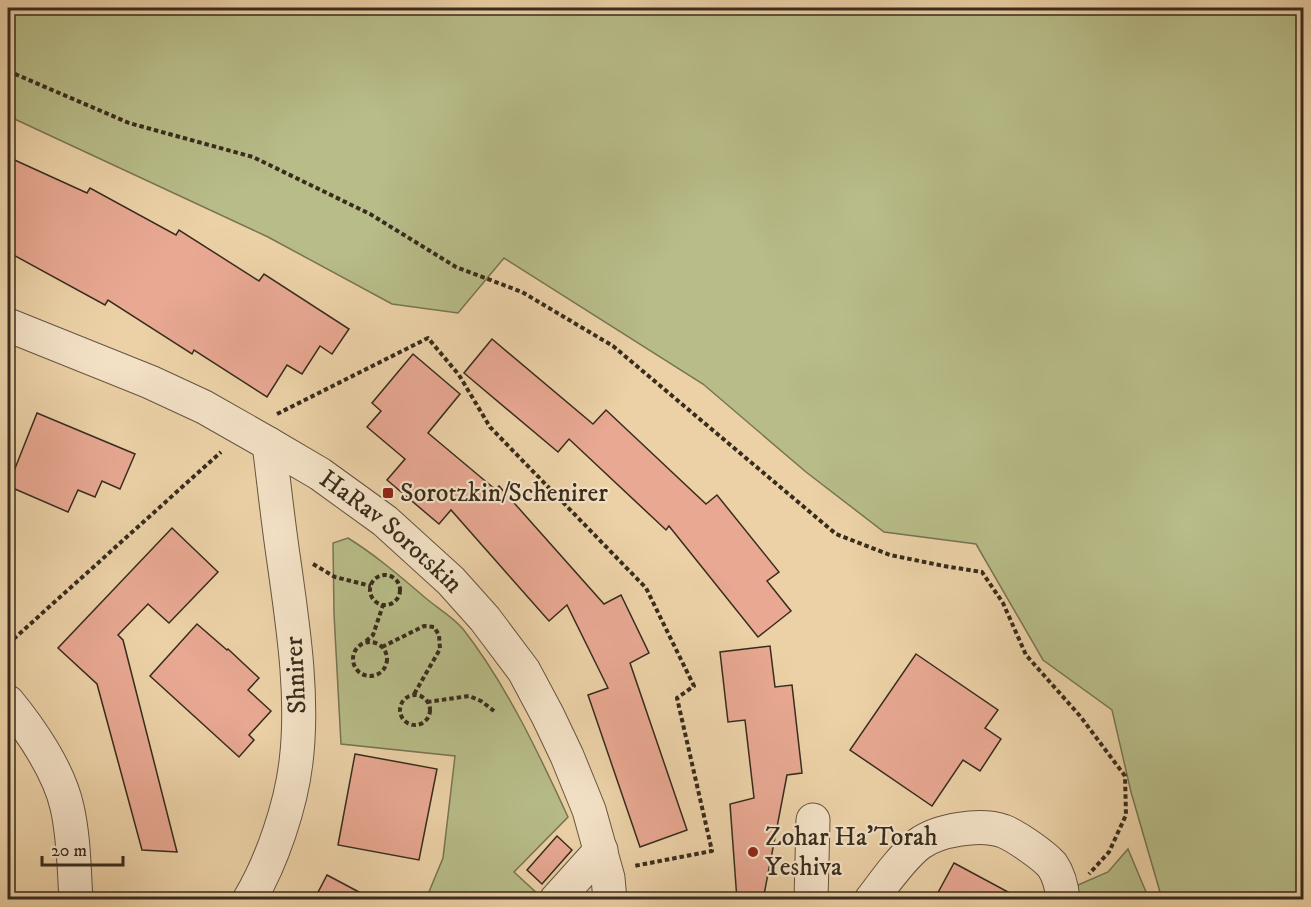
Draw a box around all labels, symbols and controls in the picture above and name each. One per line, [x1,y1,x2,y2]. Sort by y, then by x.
street label: HaRav Sorotskin [313,462,471,600]
place label: Sorotzkin/Schenirer [400,477,608,510]
marker: Sorotzkin/Schenirer [381,486,395,500]
street label: Shnirer [277,635,315,715]
place label: Zohar Ha'Torah Yeshiva [765,821,938,884]
scale bar [42,829,123,867]
text: 20 m [51,840,87,862]
marker: Zohar Ha'Torah Yeshiva [746,845,760,859]

